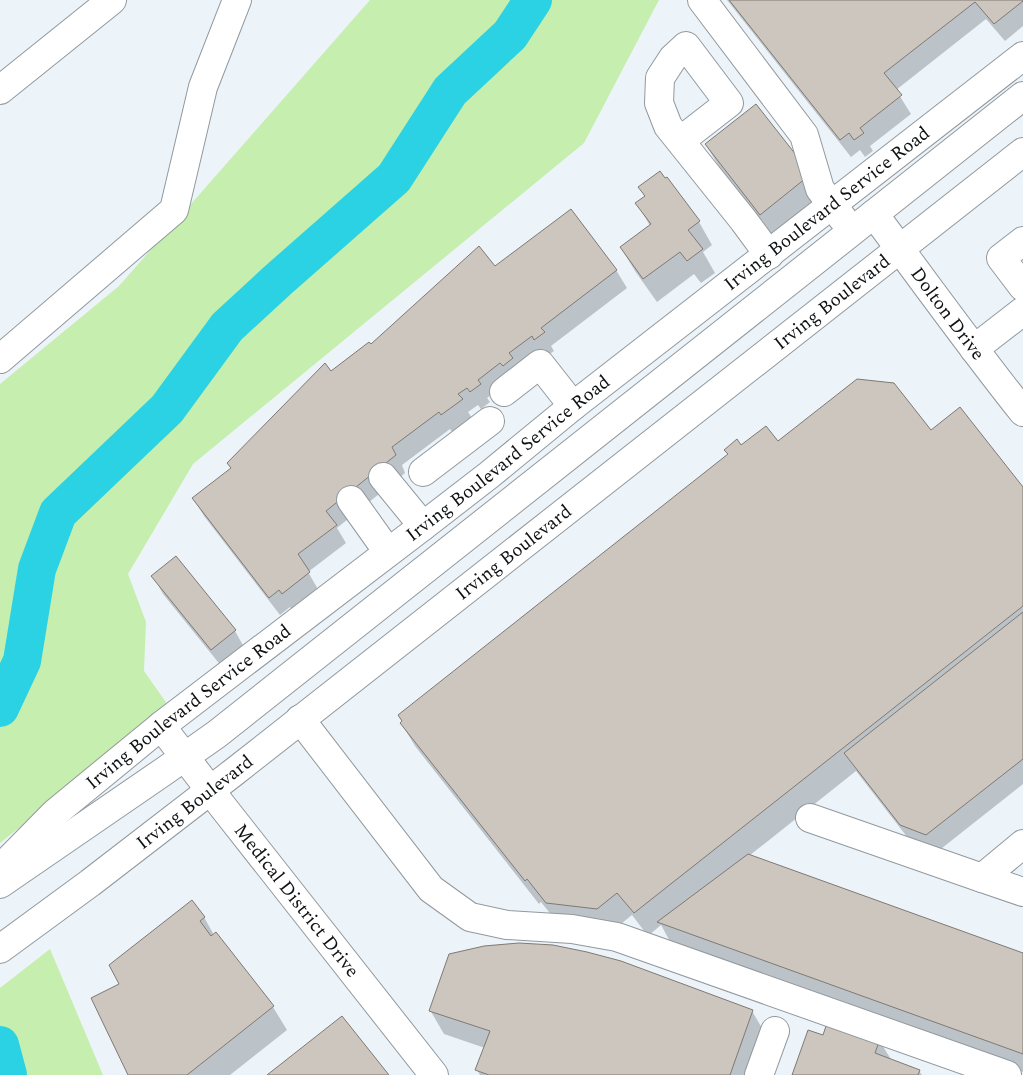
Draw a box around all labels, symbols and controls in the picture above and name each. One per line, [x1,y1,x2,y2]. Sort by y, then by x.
street label: Irving Boulevard Service Road [718,119,936,298]
street label: Irving Boulevard [768,247,896,357]
street label: Dolton Drive [903,261,992,366]
street label: Irving Boulevard Service Road [400,368,616,549]
street label: Irving Boulevard [449,497,578,607]
street label: Irving Boulevard Service Road [79,617,297,797]
street label: Irving Boulevard [130,748,260,857]
street label: Medical District Drive [227,817,366,984]

